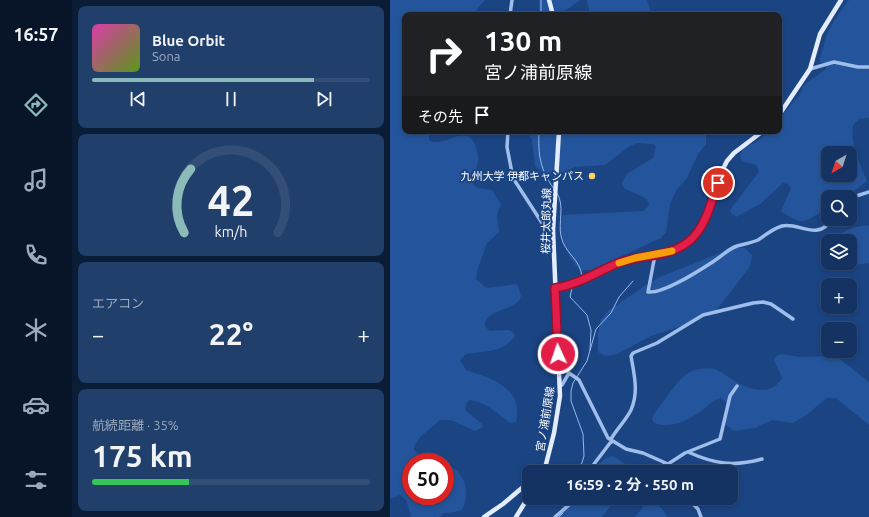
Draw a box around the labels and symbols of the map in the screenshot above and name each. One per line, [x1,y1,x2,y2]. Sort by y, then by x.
north arrow [821,146,857,182]
pin [701,166,735,200]
place label: 九州大学 伊都キャンパス [460,170,584,182]
marker: 九州大学 伊都キャンパス [587,171,597,181]
street label: 桜井太郎丸線 [539,188,553,254]
position arrow [537,333,579,375]
street label: 宮ノ浦前原線 [534,385,556,453]
speed limit sign: 50 [402,453,454,505]

